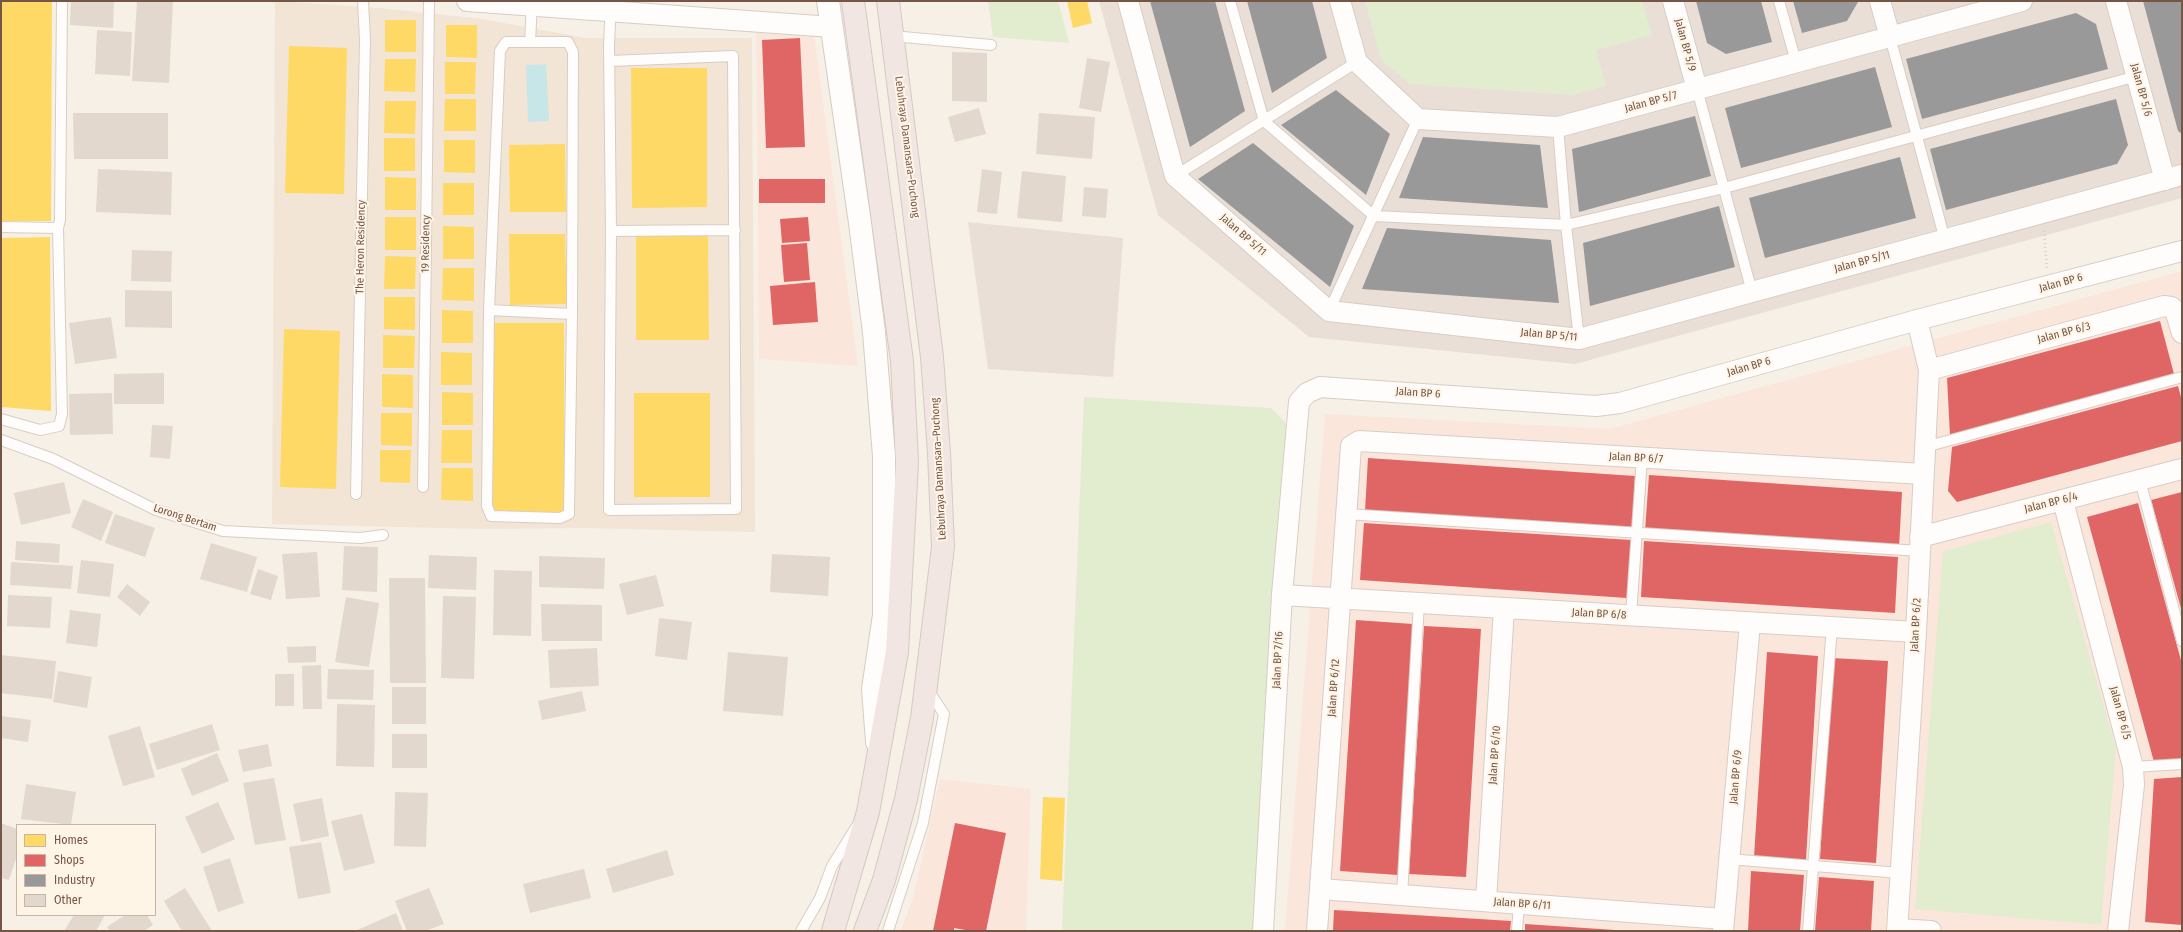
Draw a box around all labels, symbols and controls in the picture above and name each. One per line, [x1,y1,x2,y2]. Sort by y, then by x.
street label: Jalan BP 5/9 [1672,17,1698,73]
street label: Jalan BP 5/6 [2128,62,2154,118]
street label: Lebuhraya Damansara–Puchong [892,75,922,219]
street label: Jalan BP 5/7 [1623,89,1679,115]
street label: The Heron Residency [354,200,368,294]
street label: Jalan BP 5/11 [1217,211,1269,259]
street label: 19 Residency [419,215,433,273]
street label: Jalan BP 5/11 [1833,248,1891,276]
street label: Jalan BP 6 [2038,271,2084,295]
street label: Jalan BP 6/3 [2036,320,2092,346]
street label: Jalan BP 5/11 [1520,326,1578,344]
street label: Jalan BP 6 [1726,354,1772,380]
street label: Jalan BP 6 [1395,385,1441,401]
street label: Lebuhraya Damansara–Puchong [929,397,949,541]
street label: Jalan BP 6/7 [1609,450,1663,466]
street label: Jalan BP 6/4 [2023,490,2079,516]
street label: Lorong Bertam [152,502,218,534]
street label: Jalan BP 6/2 [1908,598,1924,652]
street label: Jalan BP 6/8 [1571,606,1627,622]
street label: Jalan BP 7/16 [1270,631,1286,689]
street label: Jalan BP 6/12 [1325,659,1343,717]
street label: Jalan BP 6/5 [2107,685,2133,741]
street label: Jalan BP 6/10 [1486,725,1504,785]
street label: Jalan BP 6/9 [1727,749,1745,805]
legend [16,824,156,916]
text: Homes [54,833,88,847]
text: Shops [54,853,84,867]
text: Industry [54,873,95,887]
text: Other [54,893,82,907]
street label: Jalan BP 6/11 [1493,895,1551,913]

